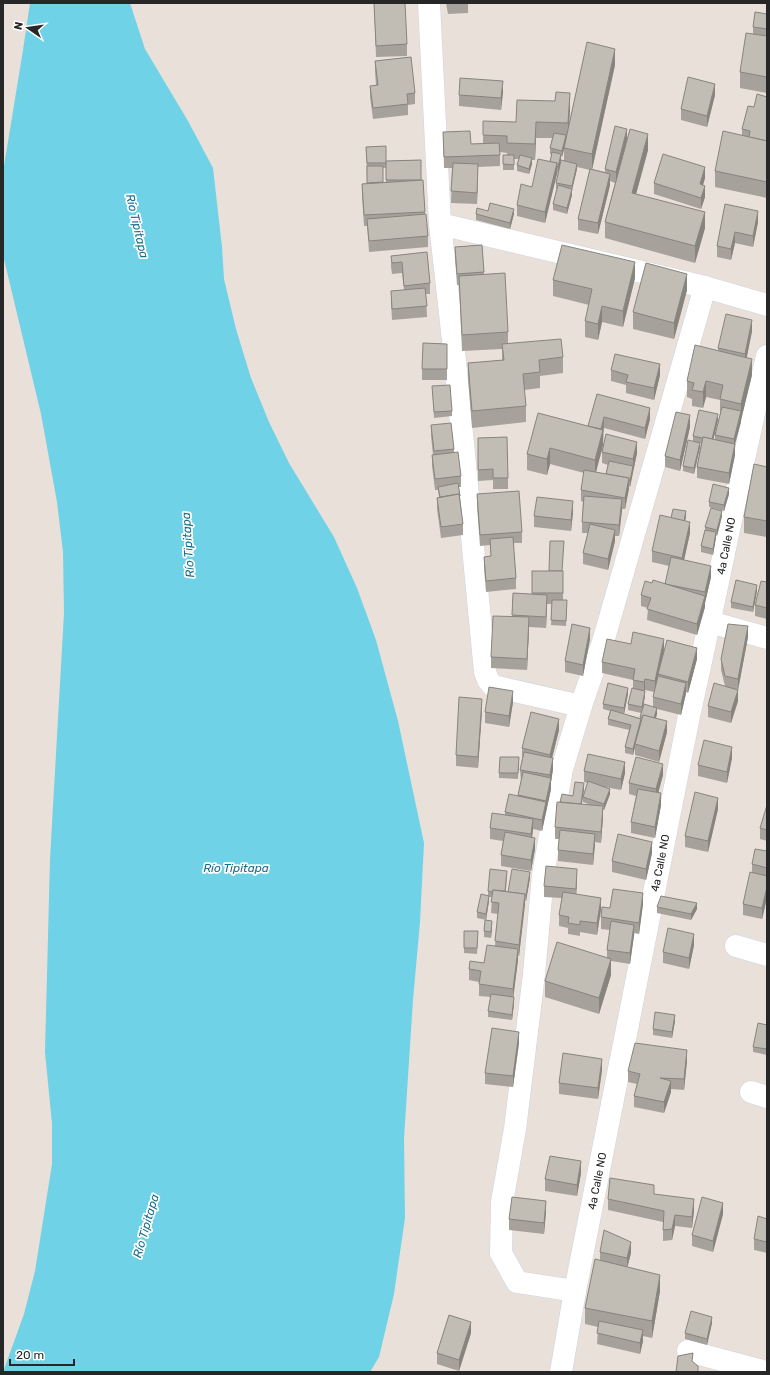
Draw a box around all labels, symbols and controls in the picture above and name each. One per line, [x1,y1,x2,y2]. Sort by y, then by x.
north arrow [8,8,48,48]
text: N [12,20,26,31]
water label: Río Tipitapa [123,192,151,260]
water label: Río Tipitapa [179,512,197,578]
street label: 4a Calle NO [715,516,738,576]
street label: 4a Calle NO [649,833,672,893]
water label: Río Tipitapa [203,861,269,875]
street label: 4a Calle NO [586,1151,609,1211]
water label: Río Tipitapa [130,1192,162,1260]
scale bar [10,1341,74,1367]
text: 20 m [16,1348,44,1362]

